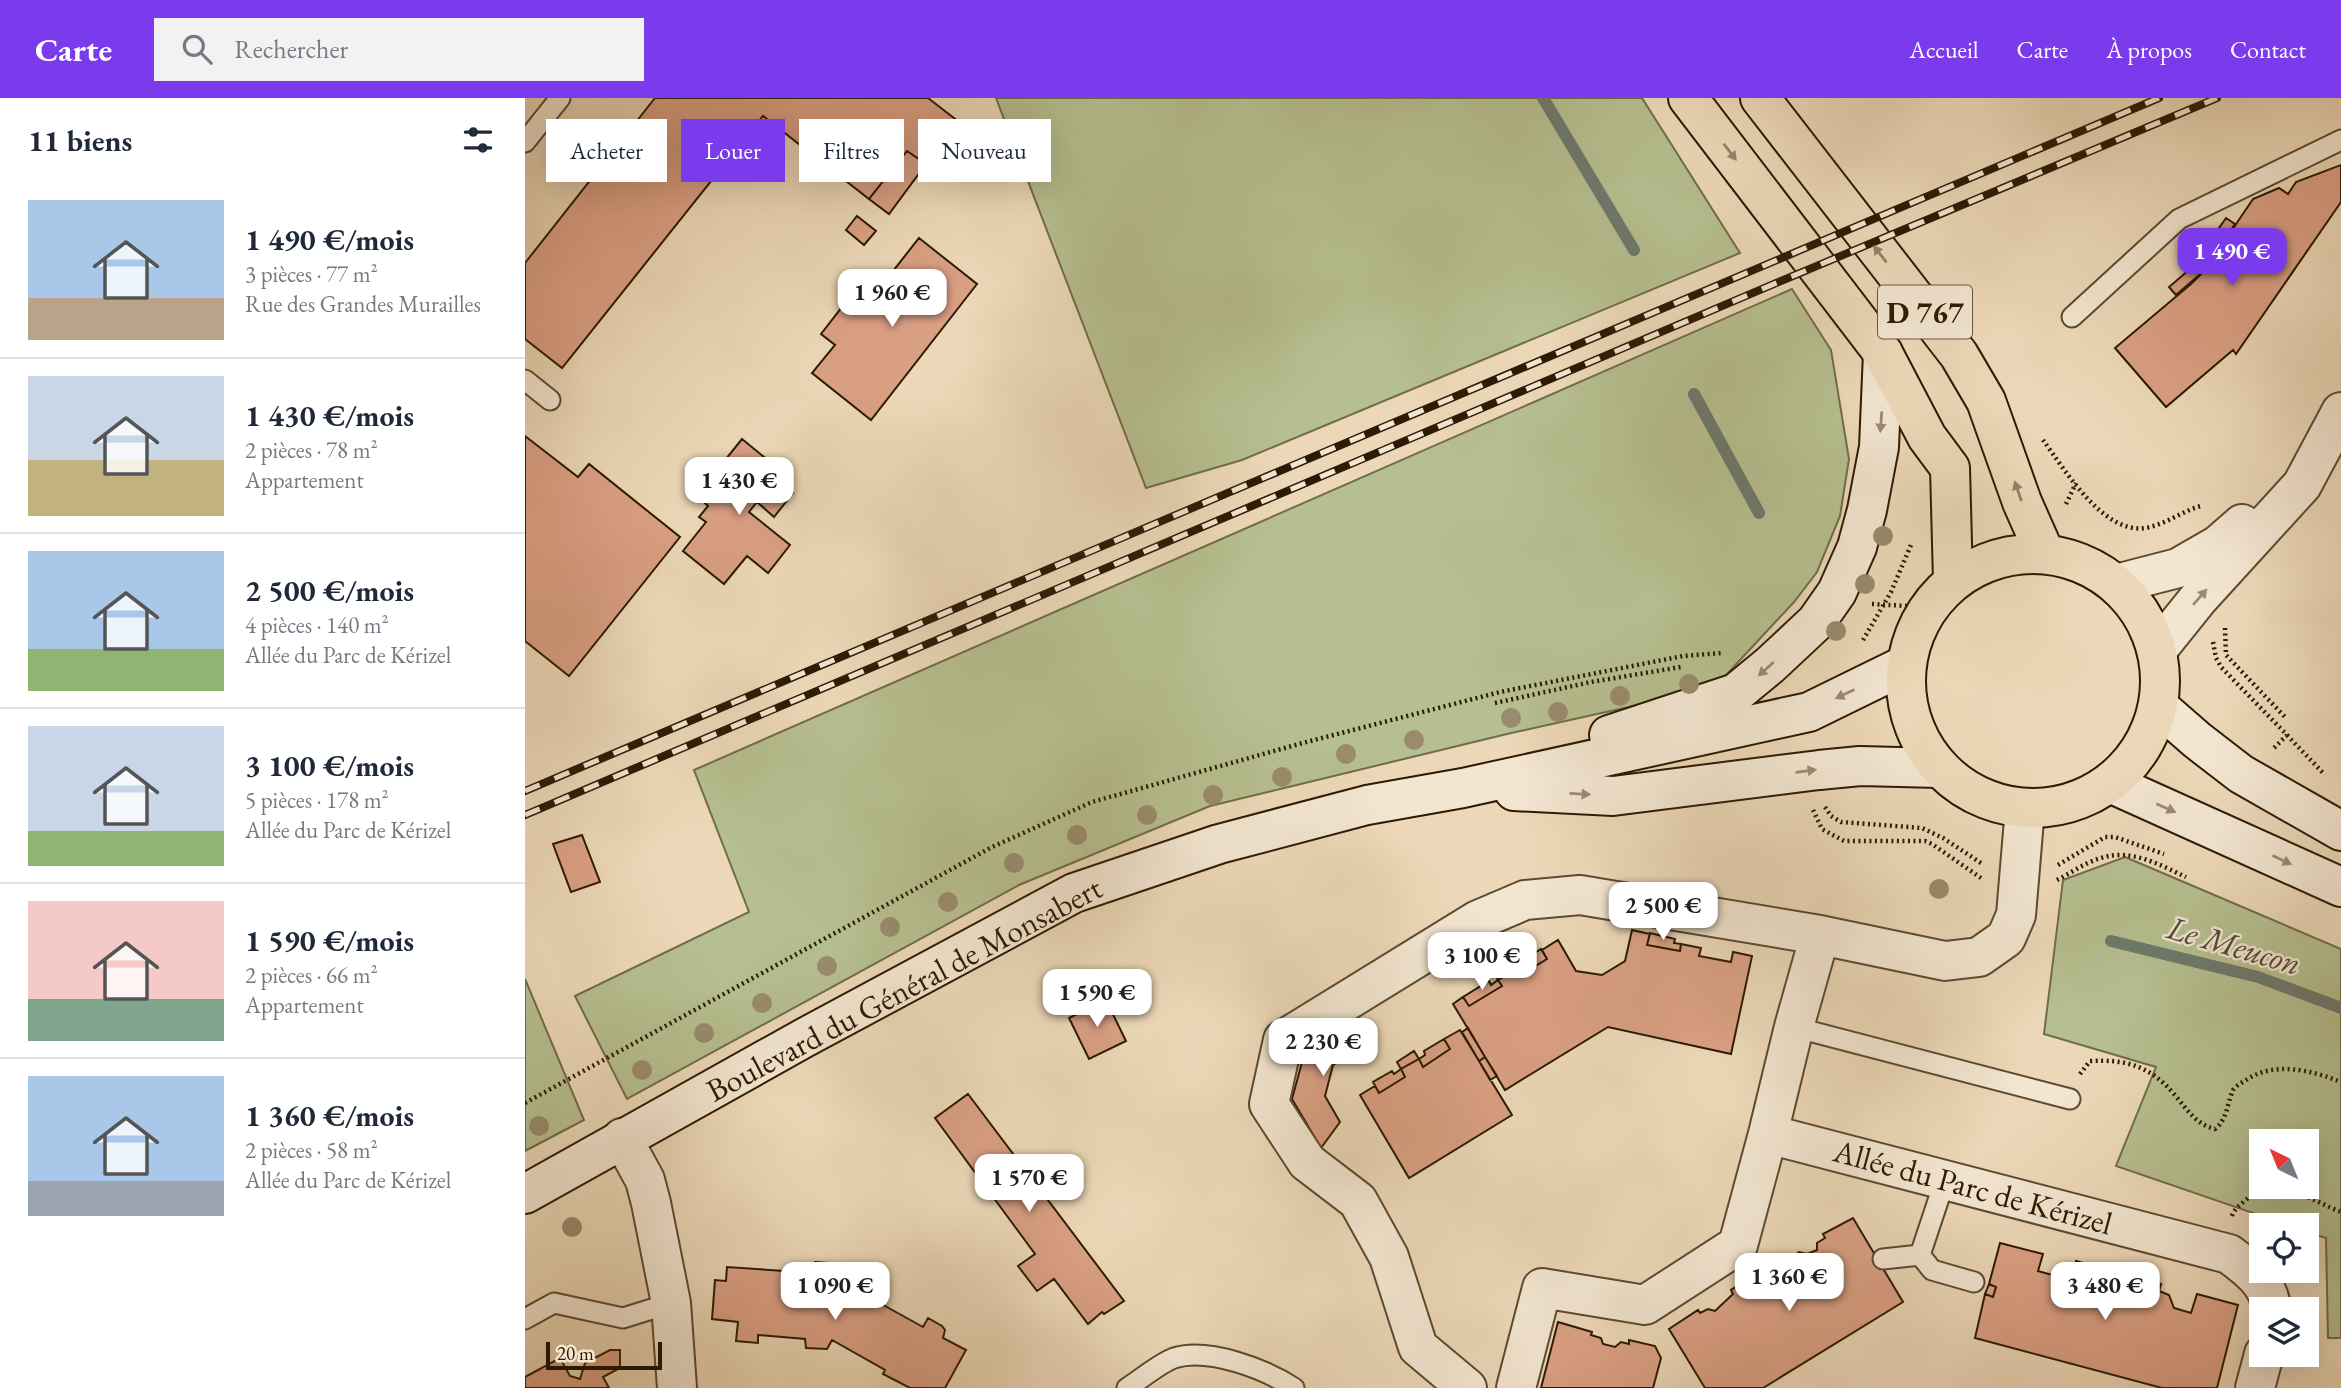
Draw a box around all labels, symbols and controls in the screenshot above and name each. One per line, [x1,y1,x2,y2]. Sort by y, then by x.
search box [154,18,644,81]
text: Carte [35,28,112,71]
icon: search [178,30,216,68]
text: Rechercher [234,32,348,66]
text: Accueil [1909,34,1979,65]
text: Carte [2017,34,2068,65]
text: À propos [2106,34,2192,65]
text: Contact [2230,34,2306,65]
chip: Acheter [546,119,667,182]
chip: Louer [681,119,785,182]
chip: Filtres [799,119,904,182]
chip: Nouveau [918,119,1051,182]
text: 11 biens [28,121,132,160]
icon: filters [459,121,497,159]
one-way arrow [1723,143,1737,161]
text: 1 490 €/mois [245,220,414,259]
icon: home [84,228,168,312]
pin: 1 490 € [2167,228,2297,288]
text: 1 490 € [2194,236,2270,266]
one-way arrow [1873,246,1888,264]
text: 3 pièces · 77 m² [245,259,378,289]
pin: 1 960 € [827,270,957,329]
text: 1 960 € [854,277,930,307]
road number: D 767 [1878,286,1972,339]
text: Rue des Grandes Murailles [245,289,481,319]
text: 1 430 €/mois [245,396,414,435]
icon: home [84,404,168,488]
one-way arrow [1875,411,1886,433]
text: 2 pièces · 78 m² [245,435,378,465]
pin: 1 430 € [674,458,804,517]
text: Appartement [245,465,364,495]
text: 1 430 € [701,465,777,495]
one-way arrow [2012,480,2023,501]
text: 2 500 €/mois [245,571,414,610]
icon: home [84,579,168,663]
one-way arrow [2192,588,2208,606]
text: 4 pièces · 140 m² [245,610,389,640]
text: Allée du Parc de Kérizel [245,640,451,670]
one-way arrow [1758,660,1775,676]
one-way arrow [1835,689,1855,700]
text: 3 100 €/mois [245,746,414,785]
icon: home [84,754,168,838]
one-way arrow [1795,766,1817,777]
text: 5 pièces · 178 m² [245,785,389,815]
one-way arrow [1569,789,1591,800]
one-way arrow [2156,802,2176,814]
text: Allée du Parc de Kérizel [245,815,451,845]
one-way arrow [2272,854,2292,866]
street label: Boulevard du Général de Monsabert [699,867,1109,1111]
pin: 2 500 € [1598,882,1728,942]
text: 2 500 € [1625,890,1701,920]
water label: Le Meucon [2161,905,2306,985]
text: 1 590 €/mois [245,921,414,960]
icon: home [84,929,168,1013]
pin: 3 100 € [1417,932,1547,992]
text: 3 100 € [1444,940,1520,970]
text: 2 pièces · 66 m² [245,960,378,990]
pin: 1 590 € [1032,970,1162,1029]
text: 1 590 € [1059,977,1135,1007]
text: Appartement [245,990,364,1020]
pin: 2 230 € [1258,1018,1388,1078]
text: 2 230 € [1285,1026,1361,1056]
text: 1 360 €/mois [245,1096,414,1135]
icon: home [84,1104,168,1188]
street label: Allée du Parc de Kérizel [1828,1129,2117,1245]
north arrow [2249,1129,2319,1199]
map controls [2249,1129,2319,1367]
text: 2 pièces · 58 m² [245,1135,378,1165]
pin: 1 570 € [964,1154,1094,1214]
text: 1 570 € [991,1162,1067,1192]
text: Allée du Parc de Kérizel [245,1165,451,1195]
button: locate [2249,1213,2319,1283]
pin: 1 360 € [1724,1254,1854,1313]
text: 1 360 € [1751,1261,1827,1291]
pin: 1 090 € [770,1262,900,1322]
pin: 3 480 € [2040,1262,2170,1322]
text: 1 090 € [797,1270,873,1300]
text: 3 480 € [2067,1270,2143,1300]
button: layers [2249,1297,2319,1367]
scale bar [546,1339,661,1371]
text: 20 m [557,1341,594,1366]

